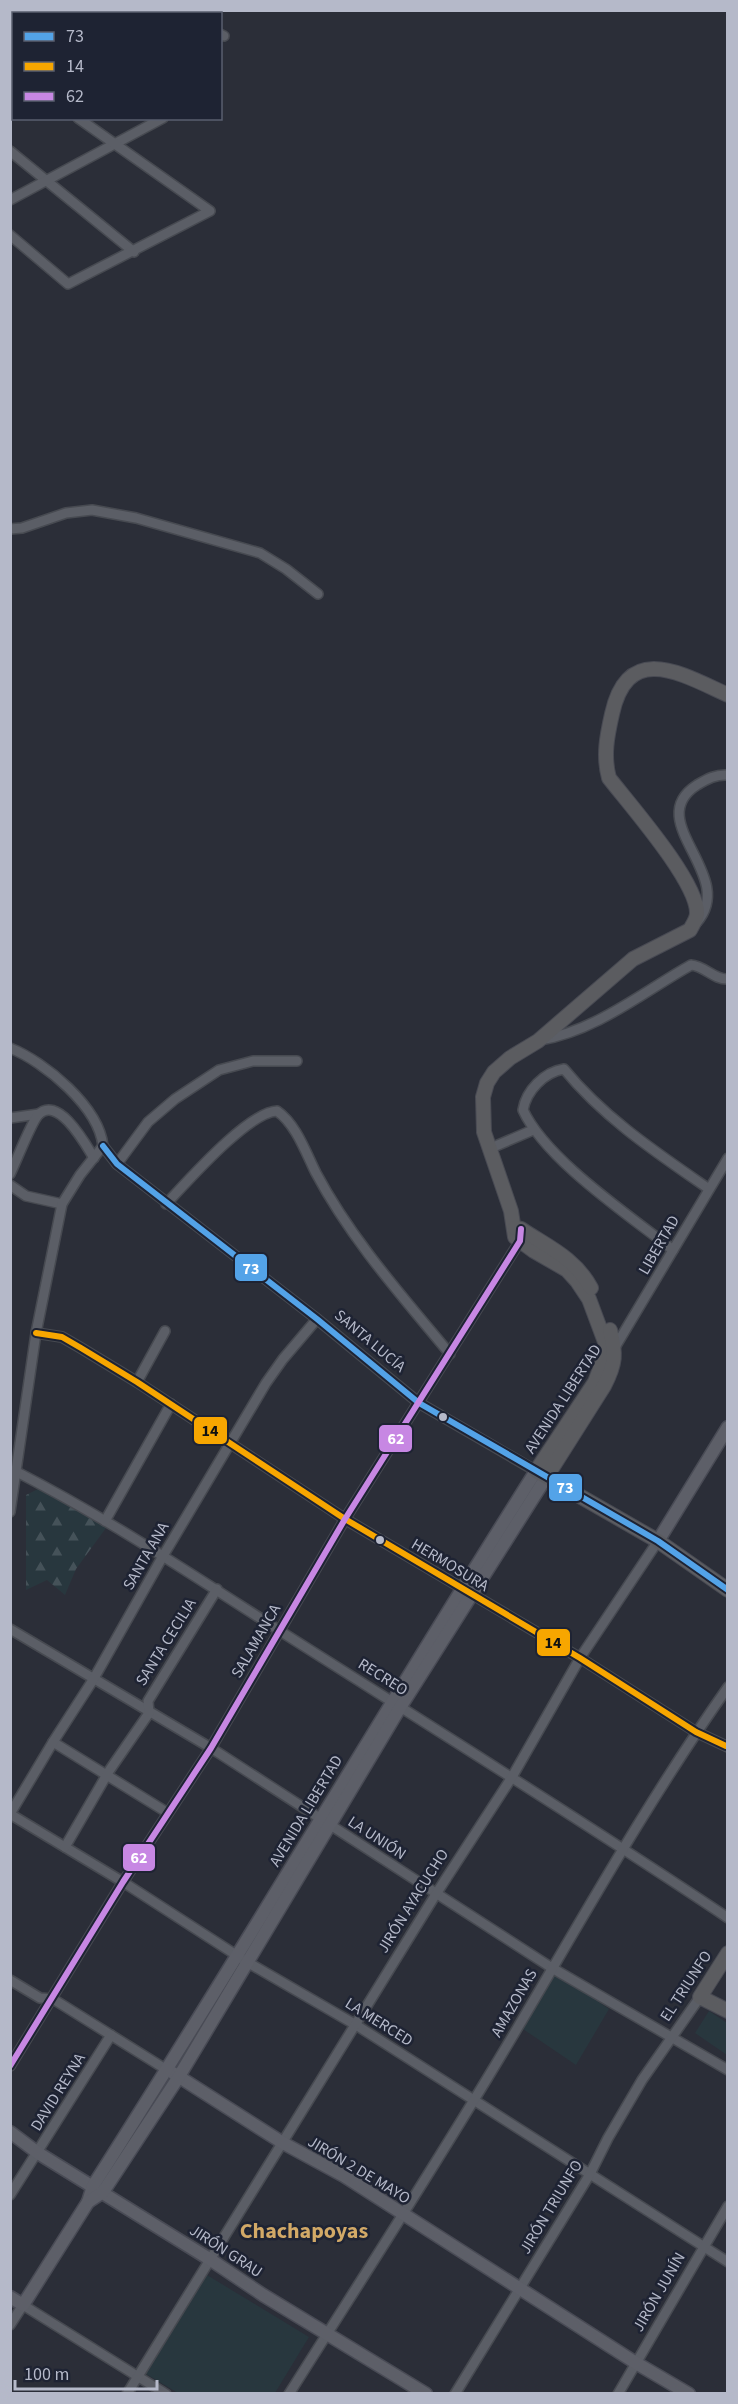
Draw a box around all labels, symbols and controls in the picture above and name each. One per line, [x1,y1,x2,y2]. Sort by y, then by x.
legend [12,12,222,120]
text: 73 [66,24,84,49]
text: 14 [66,54,84,79]
text: 62 [66,84,84,109]
street label: LIBERTAD [633,1211,685,1279]
line badge: 73 [234,1253,268,1282]
text: 73 [243,1258,259,1280]
street label: SANTA LUCÍA [330,1305,411,1378]
street label: AVENIDA LIBERTAD [519,1340,607,1458]
unlabelled marker [437,1411,449,1423]
line badge: 14 [193,1416,228,1445]
text: 14 [202,1420,219,1442]
line badge: 62 [378,1424,413,1453]
text: 62 [388,1428,404,1450]
line badge: 73 [548,1473,583,1502]
text: 73 [557,1477,573,1499]
street label: SANTA ANA [118,1518,174,1594]
street label: HERMOSURA [407,1533,493,1597]
unlabelled marker [374,1534,386,1546]
street label: SANTA CECILIA [130,1594,202,1690]
street label: SALAMANCA [226,1600,286,1682]
line badge: 14 [536,1628,571,1657]
text: 14 [545,1632,562,1654]
street label: RECREO [354,1653,412,1701]
street label: AVENIDA LIBERTAD [264,1751,348,1871]
street label: LA UNIÓN [344,1811,410,1865]
line badge: 62 [122,1843,156,1872]
street label: JIRÓN AYACUCHO [372,1845,454,1957]
text: 62 [131,1847,147,1869]
street label: EL TRIUNFO [655,1946,717,2026]
street label: AMAZONAS [486,1965,542,2041]
street label: LA MERCED [341,1992,417,2052]
street label: DAVID REYNA [25,2049,91,2135]
street label: JIRÓN 2 DE MAYO [304,2131,414,2209]
street label: JIRÓN TRIUNFO [514,2156,588,2258]
district label: Chachapoyas [240,2215,368,2247]
street label: JIRÓN GRAU [185,2219,267,2283]
street label: JIRÓN JUNÍN [627,2248,691,2336]
scale bar [15,2353,158,2391]
text: 100 m [24,2362,69,2387]

